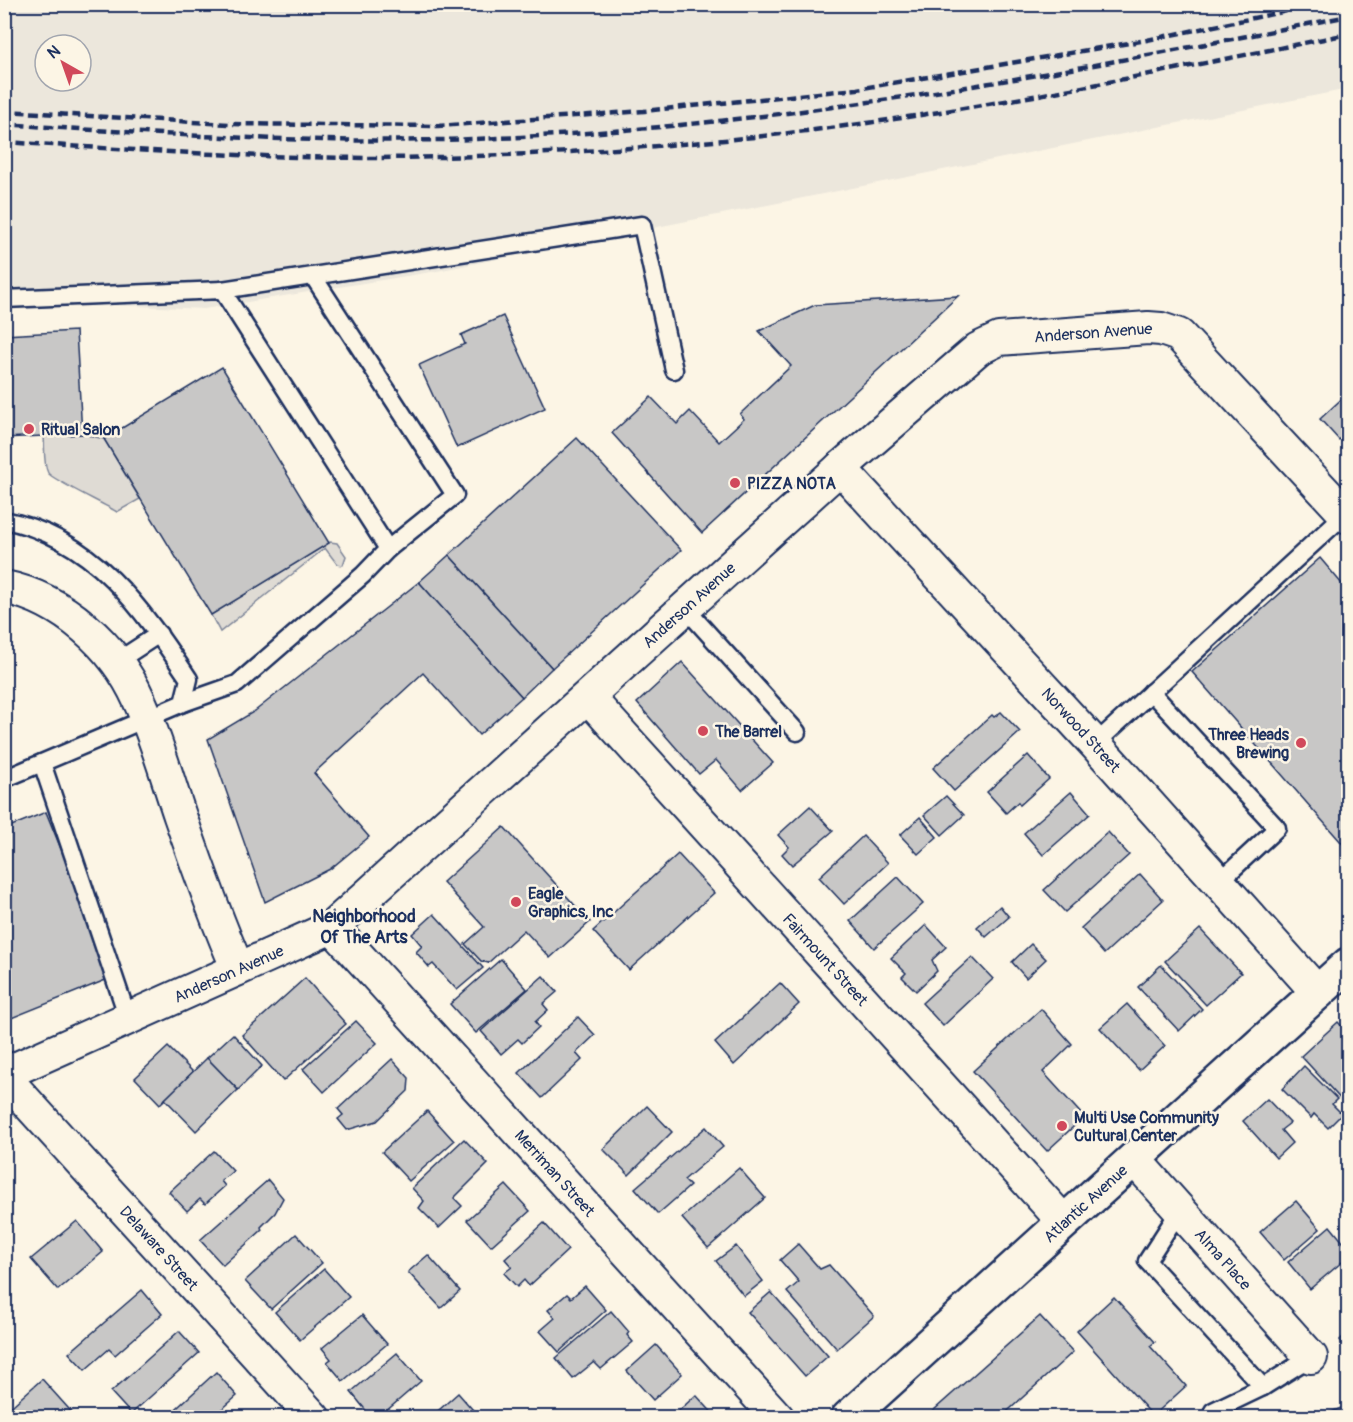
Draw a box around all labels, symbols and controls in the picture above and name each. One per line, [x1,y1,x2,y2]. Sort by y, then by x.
north arrow [33,33,93,93]
text: N [43,41,65,63]
street label: Anderson Avenue [1033,319,1153,347]
place label: Ritual Salon [41,420,120,440]
marker: Ritual Salon [22,422,36,436]
place label: PIZZA NOTA [747,474,836,494]
marker: PIZZA NOTA [728,476,742,490]
street label: Anderson Avenue [639,558,740,653]
street label: Norwood Street [1037,684,1125,777]
place label: The Barrel [714,722,782,742]
marker: The Barrel [696,724,710,738]
place label: Three Heads Brewing [1207,725,1290,763]
marker: Three Heads Brewing [1294,736,1308,750]
place label: Eagle Graphics, Inc [528,884,614,922]
marker: Eagle Graphics, Inc [509,895,523,909]
district label: Neighborhood Of The Arts [312,905,416,949]
street label: Fairmount Street [778,910,872,1011]
street label: Anderson Avenue [171,941,287,1008]
place label: Multi Use Community Cultural Center [1074,1108,1219,1146]
marker: Multi Use Community Cultural Center [1055,1119,1069,1133]
street label: Merriman Street [510,1126,599,1221]
street label: Atlantic Avenue [1040,1161,1132,1247]
street label: Delaware Street [115,1202,203,1296]
street label: Alma Place [1190,1225,1255,1294]

